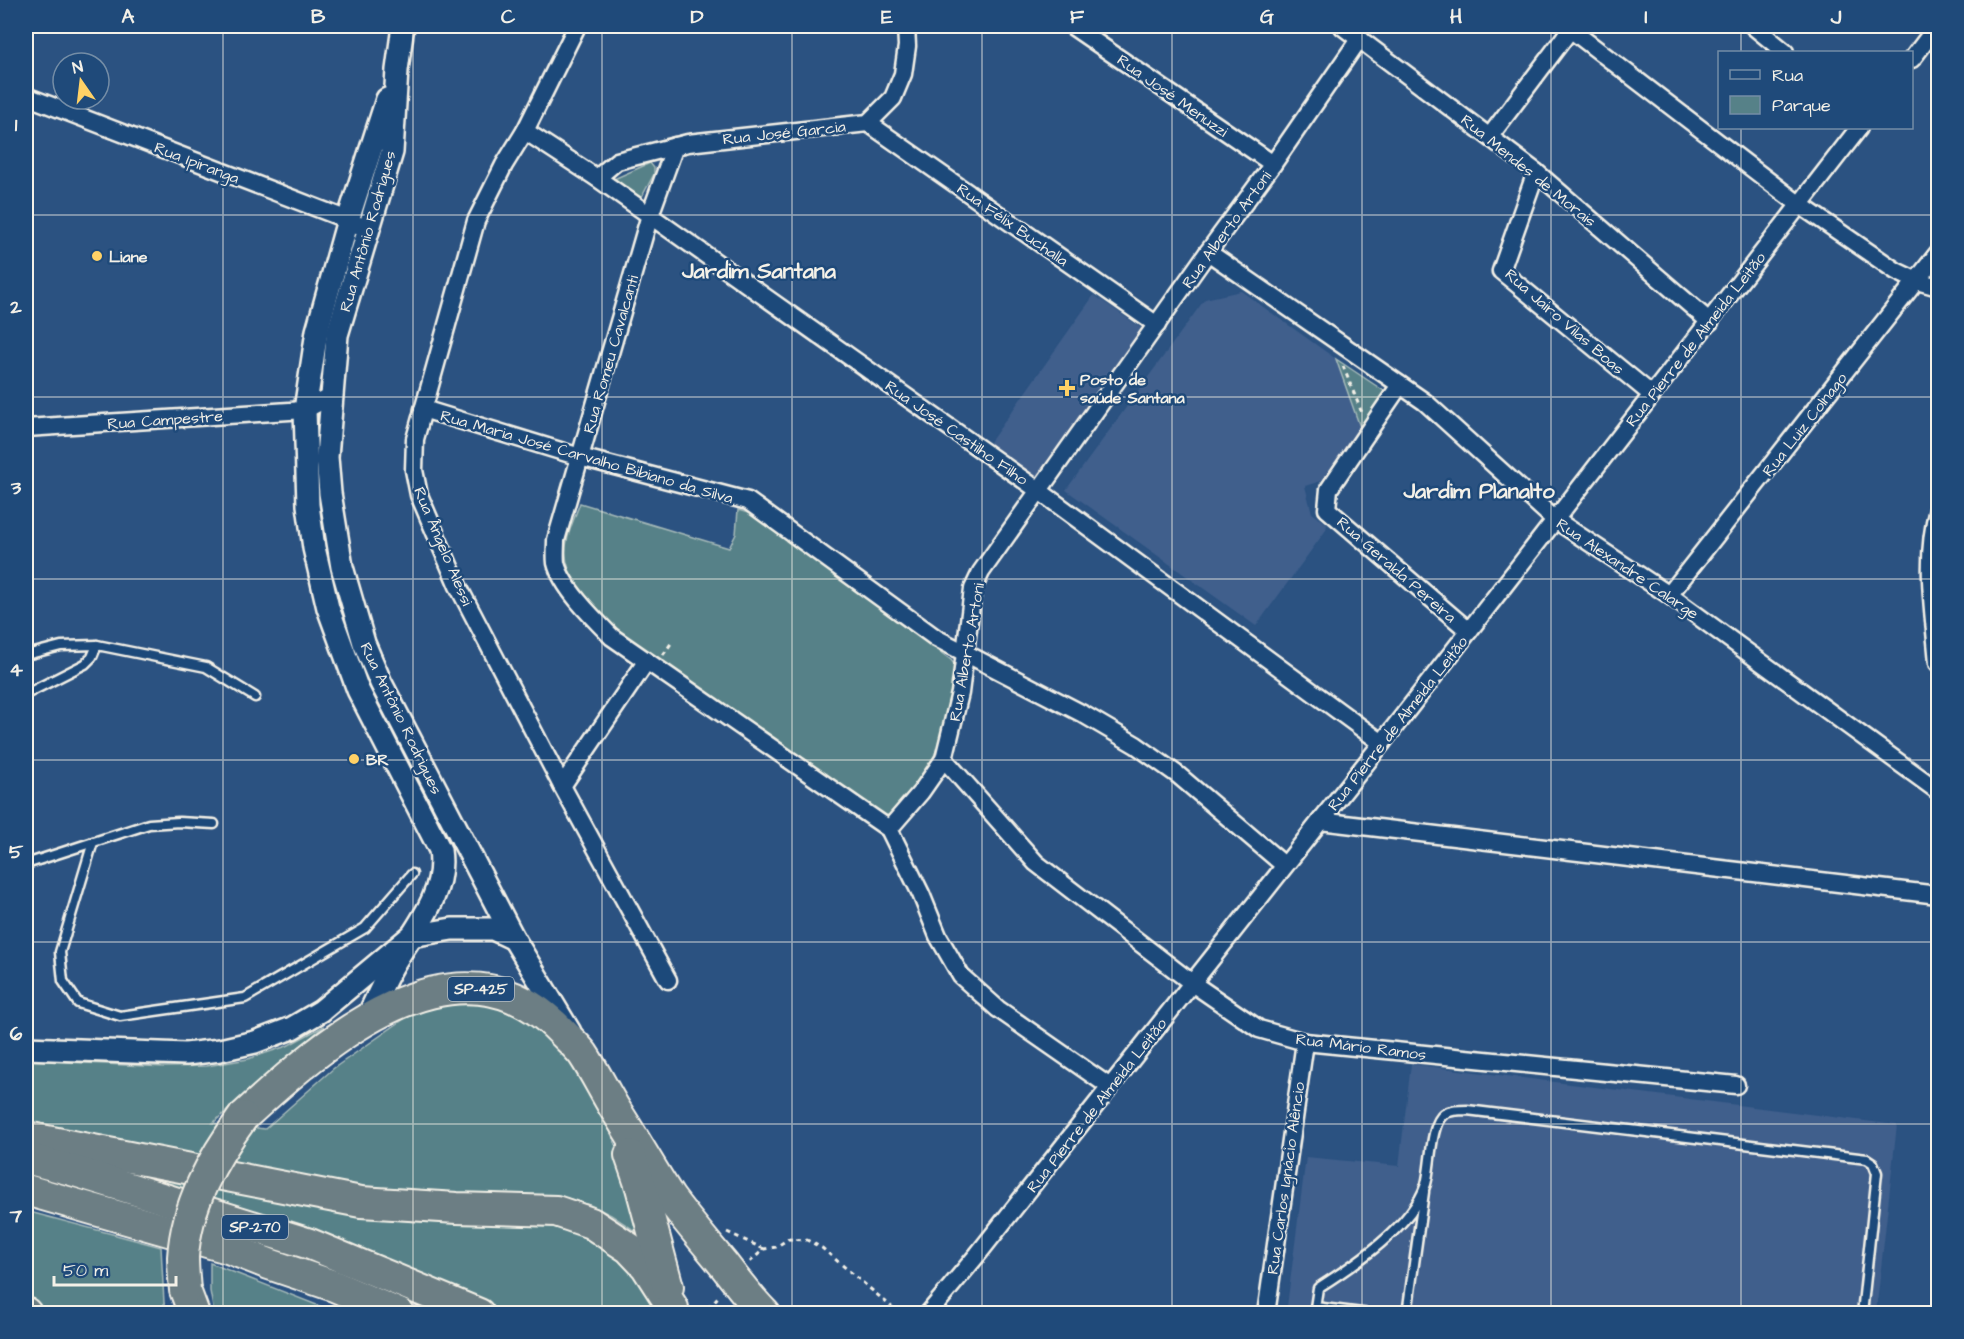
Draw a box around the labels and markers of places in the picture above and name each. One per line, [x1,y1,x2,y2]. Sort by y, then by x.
place label: Liane [109,246,148,268]
marker: Liane [90,249,104,263]
place label: Posto de saúde Santana [1080,369,1186,409]
marker: Posto de saúde Santana [1058,379,1076,397]
place label: BR [366,749,389,771]
marker: BR [347,752,361,766]

